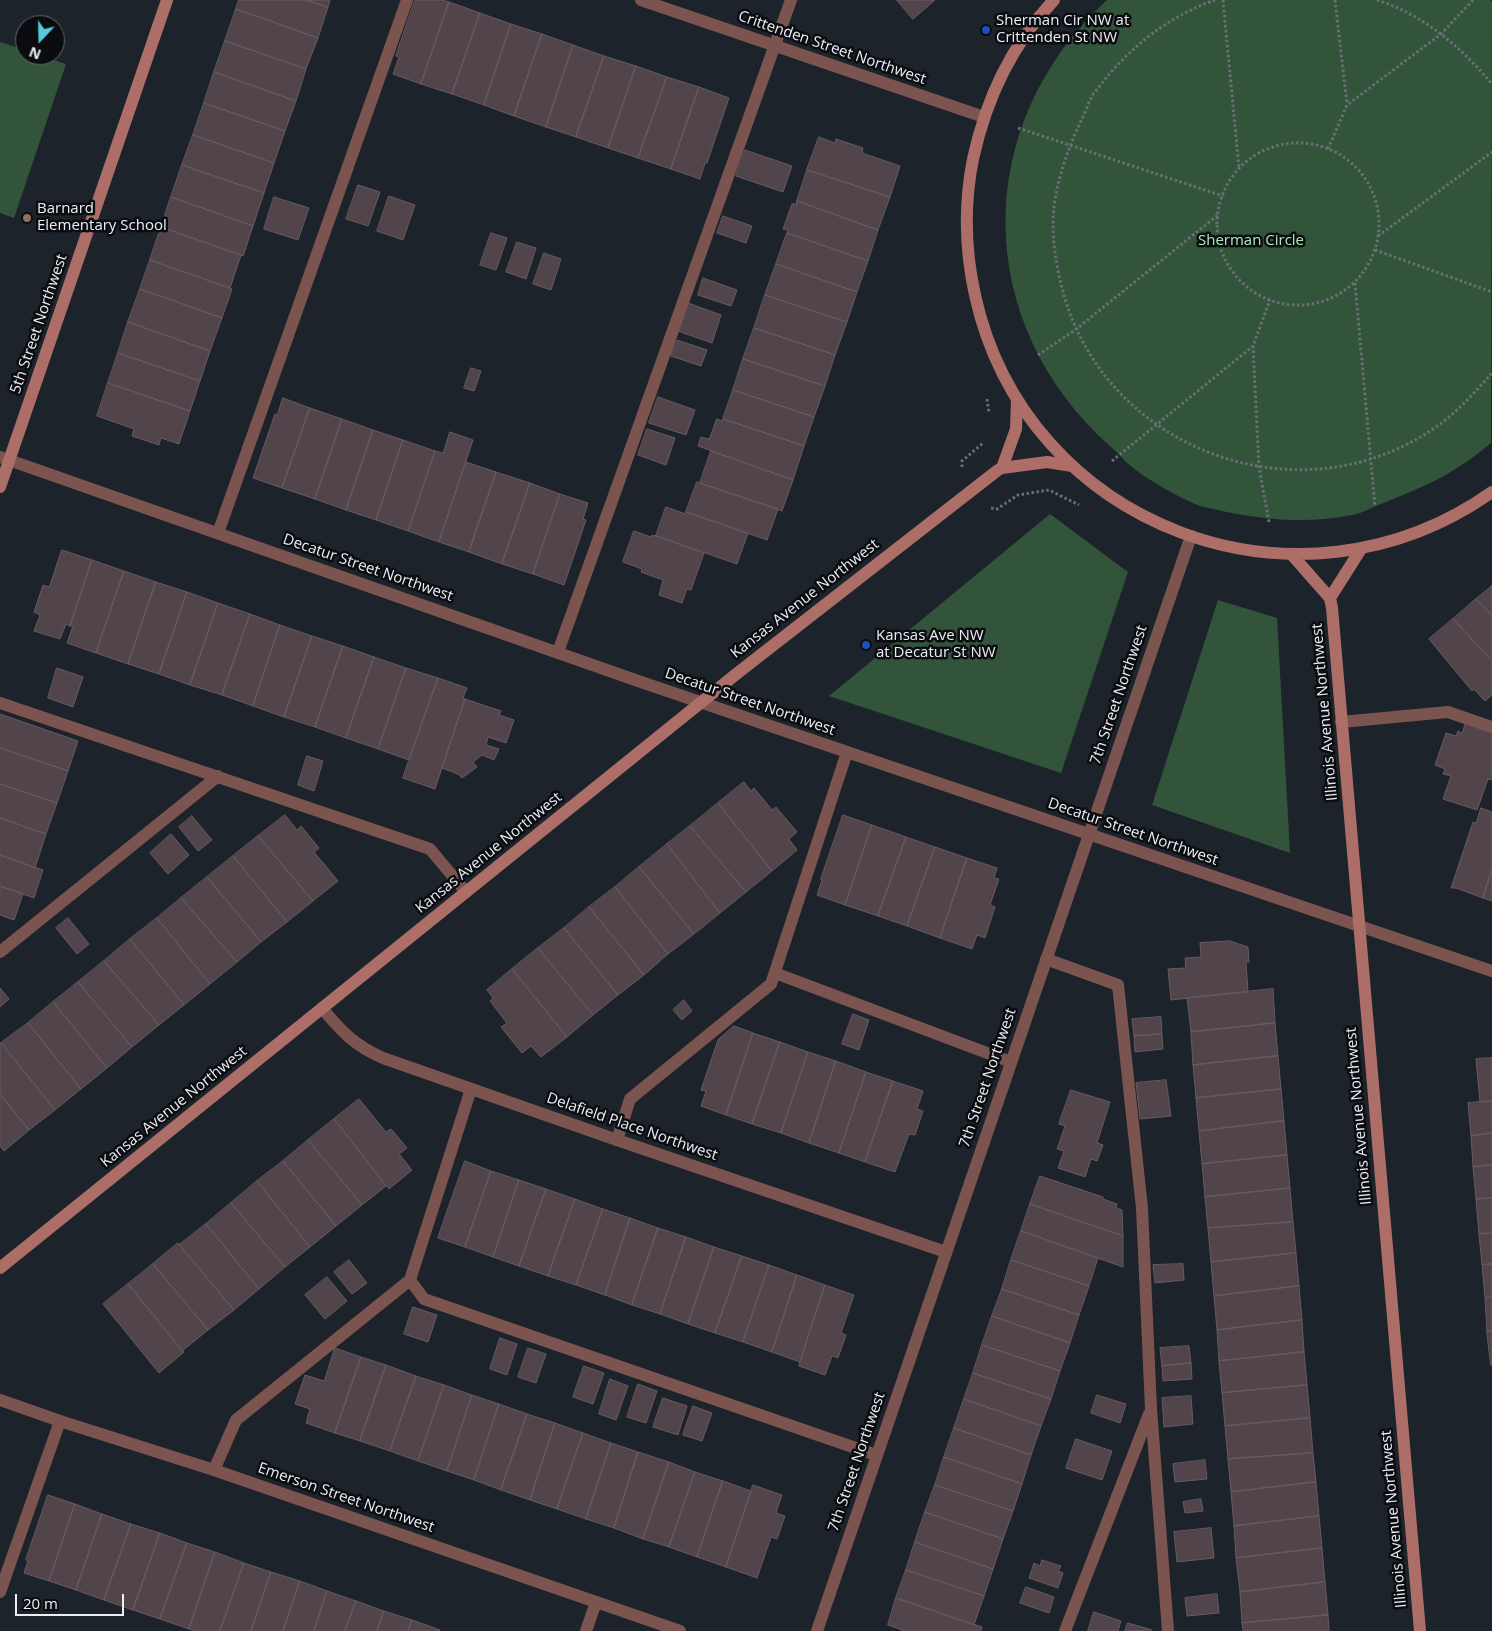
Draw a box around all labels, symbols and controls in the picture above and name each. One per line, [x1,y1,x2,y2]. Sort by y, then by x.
street label: Crittenden Street Northwest [736,7,928,89]
place label: Sherman Cir NW at Crittenden St NW [996,12,1129,47]
north arrow [15,15,65,65]
marker: Sherman Cir NW at Crittenden St NW [980,24,992,36]
text: N [26,43,44,64]
place label: Barnard Elementary School [37,200,167,235]
marker: Barnard Elementary School [21,212,33,224]
park label: Sherman Circle [1198,232,1304,250]
street label: 5th Street Northwest [7,252,71,396]
street label: Decatur Street Northwest [281,530,455,606]
street label: Kansas Avenue Northwest [727,536,883,662]
street label: Illinois Avenue Northwest [1308,622,1342,802]
street label: 7th Street Northwest [1087,623,1151,767]
place label: Kansas Ave NW at Decatur St NW [876,627,996,662]
marker: Kansas Ave NW at Decatur St NW [860,639,872,651]
street label: Decatur Street Northwest [663,664,837,740]
street label: Kansas Avenue Northwest [412,788,566,918]
street label: Decatur Street Northwest [1046,794,1220,870]
street label: 7th Street Northwest [956,1006,1020,1150]
street label: Illinois Avenue Northwest [1342,1026,1376,1206]
street label: Kansas Avenue Northwest [97,1042,251,1172]
street label: Delafield Place Northwest [544,1089,720,1165]
street label: 7th Street Northwest [825,1390,889,1534]
street label: Illinois Avenue Northwest [1377,1429,1411,1609]
street label: Emerson Street Northwest [255,1459,437,1537]
scale bar [18,1584,126,1616]
text: 20 m [23,1593,58,1613]

